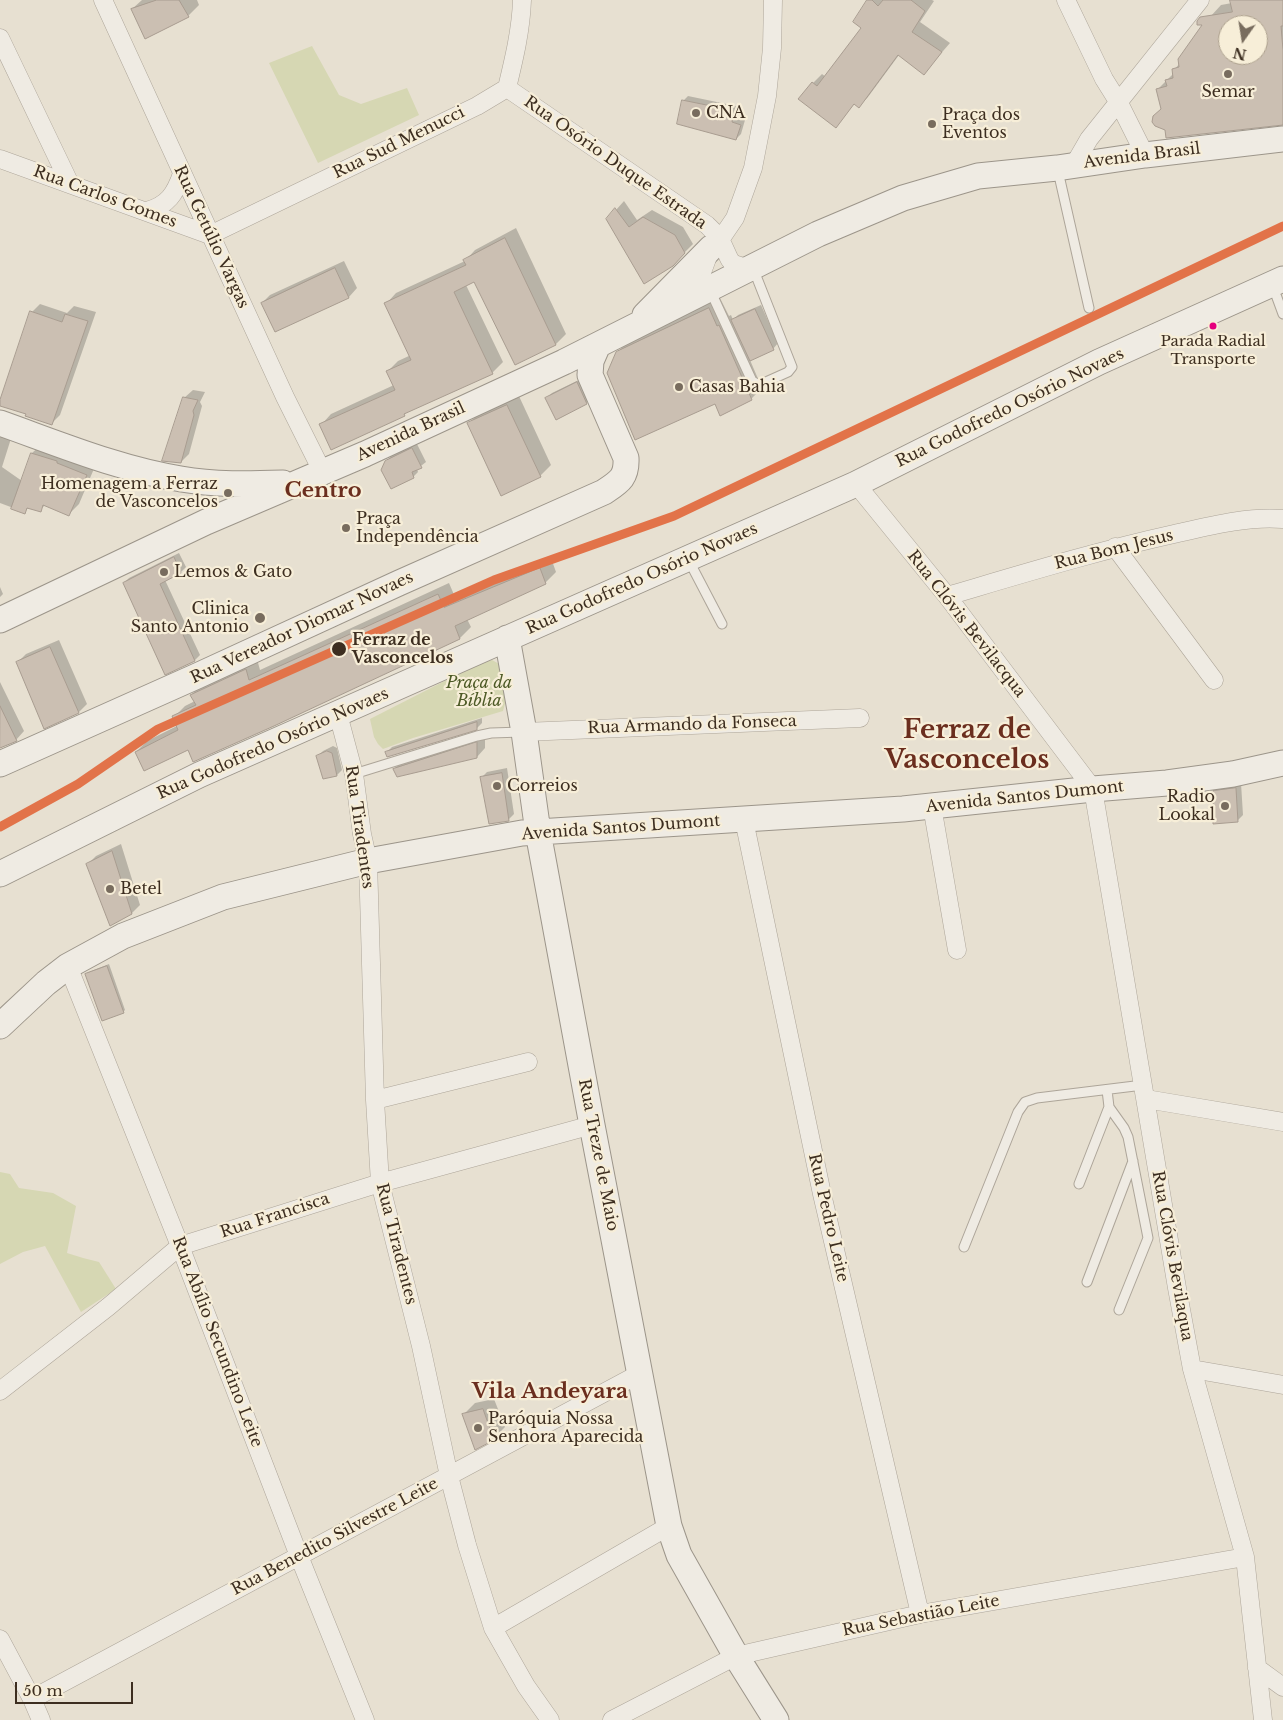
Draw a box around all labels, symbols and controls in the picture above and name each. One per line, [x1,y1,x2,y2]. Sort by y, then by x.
north arrow [1218,15,1268,65]
text: N [1231,43,1248,64]
marker: Semar [1222,68,1234,80]
place label: Semar [1201,82,1255,102]
street label: Rua Osório Duque Estrada [520,92,710,234]
street label: Rua Sud Menucci [330,103,468,183]
place label: CNA [706,103,745,123]
place label: Praça dos Eventos [942,105,1020,143]
marker: CNA [690,107,702,119]
marker: Praça dos Eventos [926,118,938,130]
street label: Avenida Brasil [1083,139,1201,173]
street label: Rua Carlos Gomes [30,162,180,232]
street label: Rua Getúlio Vargas [169,162,253,312]
marker: Parada Radial Transporte [1208,321,1218,331]
place label: Parada Radial Transporte [1160,333,1266,368]
street label: Rua Godofredo Osório Novaes [893,344,1127,472]
place label: Casas Bahia [689,377,785,397]
marker: Casas Bahia [673,381,685,393]
street label: Avenida Brasil [354,398,468,466]
place label: Homenagem a Ferraz de Vasconcelos [41,474,218,512]
district label: Centro [284,478,362,504]
marker: Homenagem a Ferraz de Vasconcelos [222,487,234,499]
place label: Praça Independência [356,509,479,547]
street label: Rua Godofredo Osório Novaes [523,519,761,639]
marker: Praça Independência [340,522,352,534]
street label: Rua Bom Jesus [1053,526,1175,574]
street label: Rua Clóvis Bevilacqua [903,547,1029,701]
place label: Lemos & Gato [174,562,292,582]
marker: Lemos & Gato [158,566,170,578]
street label: Rua Vereador Diomar Novaes [188,568,416,688]
place label: Clinica Santo Antonio [131,599,249,637]
marker: Clinica Santo Antonio [253,611,267,625]
place label: Ferraz de Vasconcelos [352,630,453,668]
marker: Ferraz de Vasconcelos [330,640,348,658]
park label: Praça da Bíblia [446,673,512,711]
street label: Rua Godofredo Osório Novaes [154,684,392,804]
street label: Rua Armando da Fonseca [587,712,797,738]
district label: Ferraz de Vasconcelos [885,715,1049,776]
street label: Rua Tiradentes [341,764,377,890]
place label: Correios [507,776,578,796]
street label: Avenida Santos Dumont [925,777,1125,817]
marker: Correios [491,780,503,792]
place label: Radio Lookal [1159,787,1215,825]
marker: Radio Lookal [1219,800,1231,812]
street label: Avenida Santos Dumont [521,811,721,845]
place label: Betel [120,879,162,899]
marker: Betel [104,883,116,895]
street label: Rua Treze de Maio [574,1077,622,1233]
street label: Rua Pedro Leite [804,1152,852,1284]
street label: Rua Clóvis Bevilaqua [1148,1169,1196,1343]
street label: Rua Tiradentes [372,1181,420,1307]
street label: Rua Francisca [218,1189,332,1243]
street label: Rua Abílio Secundino Leite [168,1234,266,1450]
district label: Vila Andeyara [472,1379,628,1405]
place label: Paróquia Nossa Senhora Aparecida [488,1409,643,1447]
marker: Paróquia Nossa Senhora Aparecida [472,1422,484,1434]
street label: Rua Benedito Silvestre Leite [228,1474,442,1600]
street label: Rua Sebastião Leite [841,1591,1001,1641]
scale bar [18,1672,135,1704]
text: 50 m [23,1681,63,1700]

